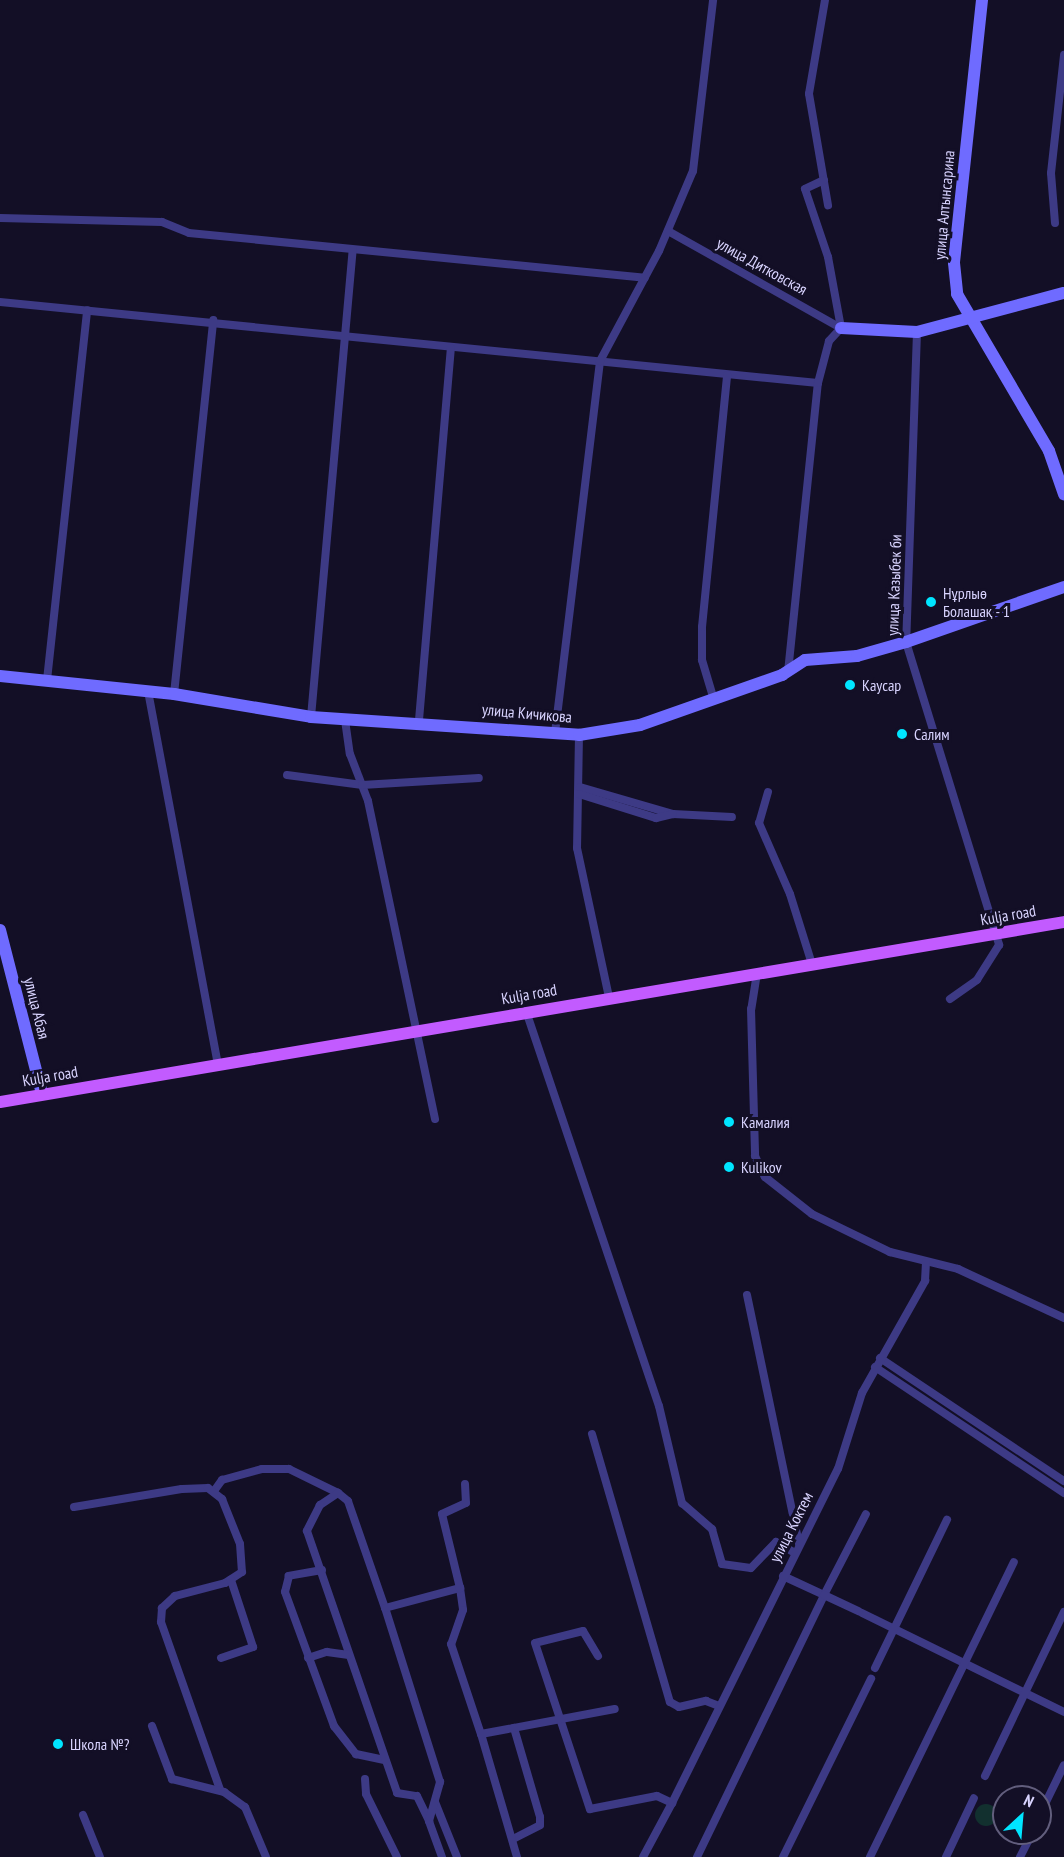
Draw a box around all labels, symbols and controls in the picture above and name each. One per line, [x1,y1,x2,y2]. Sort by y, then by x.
street label: улица Алтынсарина [930,149,958,261]
street label: улица Дитковская [713,233,811,299]
street label: улица Казыбек би [883,534,905,636]
place label: Нұрлыө Болашақ - 1 [943,583,1011,621]
marker: Нұрлыө Болашақ - 1 [924,595,938,609]
place label: Каусар [862,675,901,695]
marker: Каусар [843,678,857,692]
street label: улица Кичикова [481,700,573,726]
place label: Салим [914,724,950,744]
marker: Салим [895,727,909,741]
street label: Kulja road [979,901,1037,929]
street label: улица Абая [20,975,54,1041]
street label: Kulja road [500,980,558,1008]
street label: Kulja road [21,1062,79,1090]
place label: Камалия [741,1112,790,1132]
marker: Камалия [722,1115,736,1129]
place label: Kulikov [741,1157,782,1177]
marker: Kulikov [722,1160,736,1174]
street label: улица Коктем [765,1489,817,1565]
place label: Школа №? [70,1734,129,1754]
marker: Школа №? [51,1737,65,1751]
north arrow [992,1785,1052,1845]
text: N [1021,1790,1037,1811]

